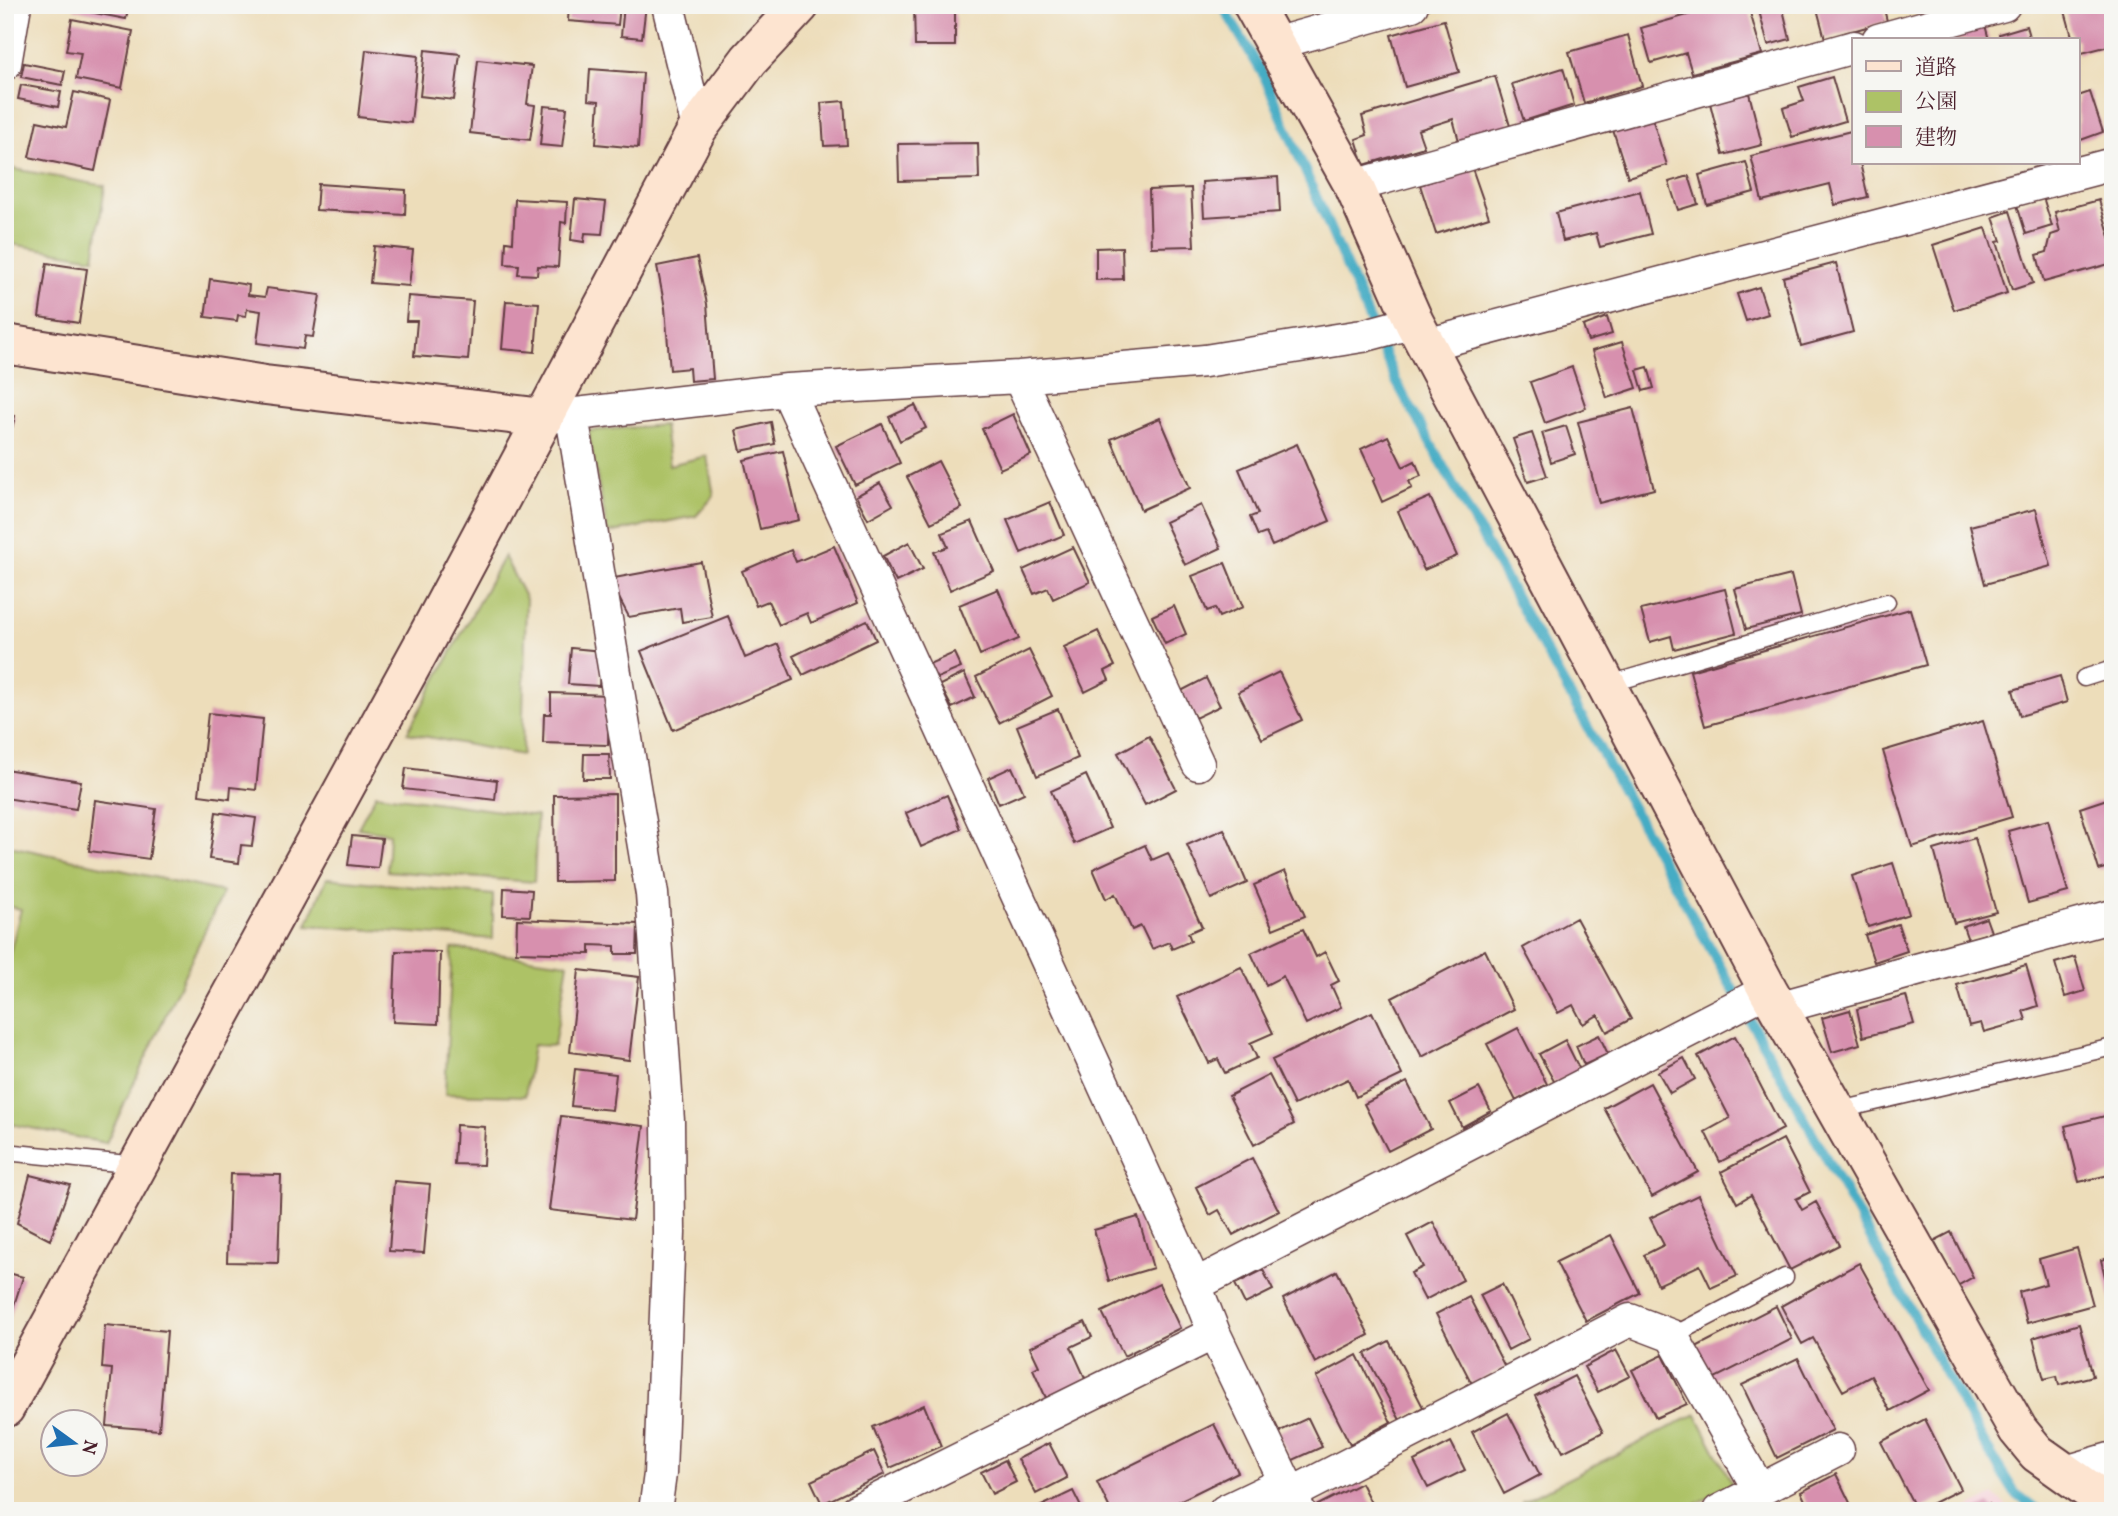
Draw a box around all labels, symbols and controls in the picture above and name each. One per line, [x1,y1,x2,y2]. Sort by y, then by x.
legend [1852,38,2080,164]
text: 道路 [1915,54,1957,83]
text: 公園 [1915,88,1957,117]
text: 建物 [1915,124,1957,153]
north arrow [38,1408,108,1478]
text: N [74,1437,103,1457]

